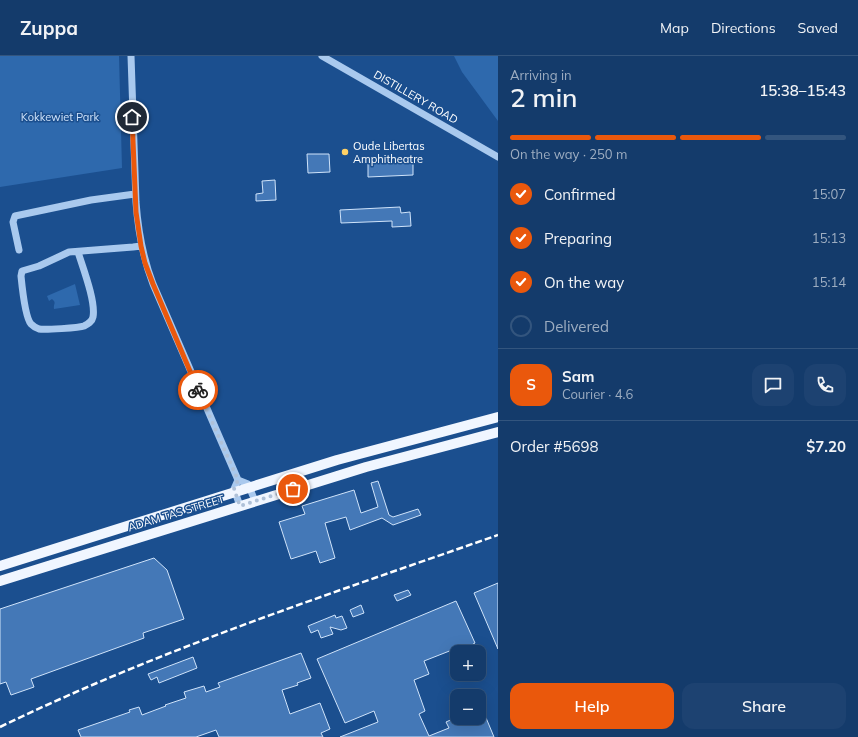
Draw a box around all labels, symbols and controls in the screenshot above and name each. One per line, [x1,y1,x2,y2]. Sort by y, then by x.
text: Zuppa [20,16,78,40]
text: Map [660,19,689,37]
text: Directions [711,19,776,37]
text: Saved [798,19,838,37]
street label: DISTILLERY ROAD [371,67,461,127]
text: Arriving in [510,67,572,83]
text: 2 min [510,81,578,114]
text: 15:38–15:43 [759,81,846,100]
pin [115,100,149,134]
icon: home [121,106,143,128]
park label: Kokkewiet Park [21,110,99,124]
place label: Oude Libertas Amphitheatre [353,139,425,166]
text: On the way · 250 m [510,146,627,162]
marker: Oude Libertas Amphitheatre [340,147,350,157]
icon: check [510,183,532,205]
text: Confirmed [544,185,615,204]
text: 15:07 [812,186,846,202]
icon: check [510,227,532,249]
text: Preparing [544,229,612,248]
text: 15:13 [812,230,846,246]
icon: check [510,271,532,293]
text: On the way [544,273,624,292]
text: 15:14 [812,274,846,290]
text: Delivered [544,317,609,336]
button: chat [752,364,794,406]
button: phone [804,364,846,406]
text: Sam [562,367,594,386]
courier [178,370,218,410]
text: S [526,375,536,394]
icon: bike [187,379,209,401]
text: Courier · 4.6 [562,386,633,402]
text: Order #5698 [510,437,598,456]
text: $7.20 [806,437,846,456]
pin [276,472,310,506]
icon: bag [282,478,304,500]
street label: ADAM TAS STREET [126,492,226,534]
map controls [450,645,486,725]
button: + [450,645,486,681]
button: Help [510,683,674,729]
button: Share [682,683,846,729]
button: − [450,689,486,725]

